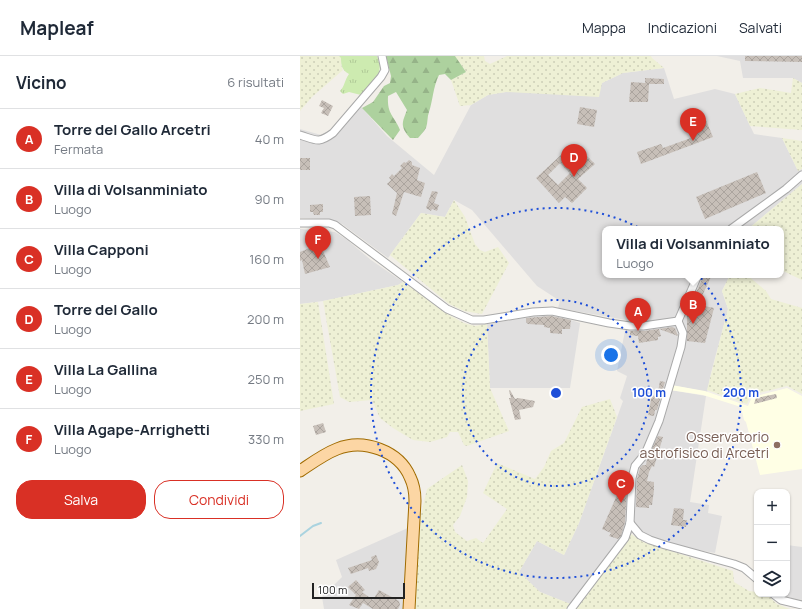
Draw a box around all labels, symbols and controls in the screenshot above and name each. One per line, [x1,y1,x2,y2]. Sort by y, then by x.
text: Mapleaf [20,15,94,41]
text: Mappa [582,18,626,37]
text: Indicazioni [648,18,717,37]
text: Salvati [739,18,782,37]
text: Vicino [16,71,67,94]
text: 6 risultati [227,73,284,91]
pin: E [680,108,706,141]
text: Torre del Gallo Arcetri [54,119,211,140]
text: A [25,130,33,148]
text: 40 m [255,130,284,148]
text: Fermata [54,140,103,158]
pin: D [561,144,587,177]
text: Villa di Volsanminiato [54,179,208,200]
text: B [25,190,33,208]
text: 90 m [254,190,284,208]
text: Luogo [54,200,91,218]
pin: F [305,226,331,259]
popup [602,226,784,278]
text: Villa di Volsanminiato [616,233,770,254]
text: Villa Capponi [54,239,149,260]
text: C [24,250,34,268]
text: 160 m [249,250,284,268]
text: Luogo [616,254,654,272]
text: Luogo [54,260,91,278]
pin: B [680,291,706,324]
pin: A [625,298,651,331]
text: Torre del Gallo [54,299,158,320]
text: D [24,310,34,328]
text: 200 m [247,310,284,328]
text: Luogo [54,320,91,338]
your location [601,345,621,365]
text: Villa La Gallina [54,359,157,380]
text: E [25,370,33,388]
text: 250 m [248,370,284,388]
text: Luogo [54,380,91,398]
text: 100 m [632,384,666,401]
text: 200 m [723,384,759,401]
centre of rings [549,386,563,400]
text: Villa Agape-Arrighetti [54,419,210,440]
place label: Osservatorio astrofisico di Arcetri [640,427,769,462]
text: F [26,430,32,448]
text: 330 m [248,430,284,448]
text: Luogo [54,440,91,458]
marker: Osservatorio astrofisico di Arcetri [772,440,782,450]
pin: C [608,470,634,503]
button: Salva [16,480,146,519]
button: Condividi [154,480,284,519]
map controls [754,489,790,597]
button: + [754,489,790,525]
button: − [754,525,790,561]
button: layers [754,561,790,597]
scale bar [312,581,405,600]
text: 100 m [318,582,347,597]

